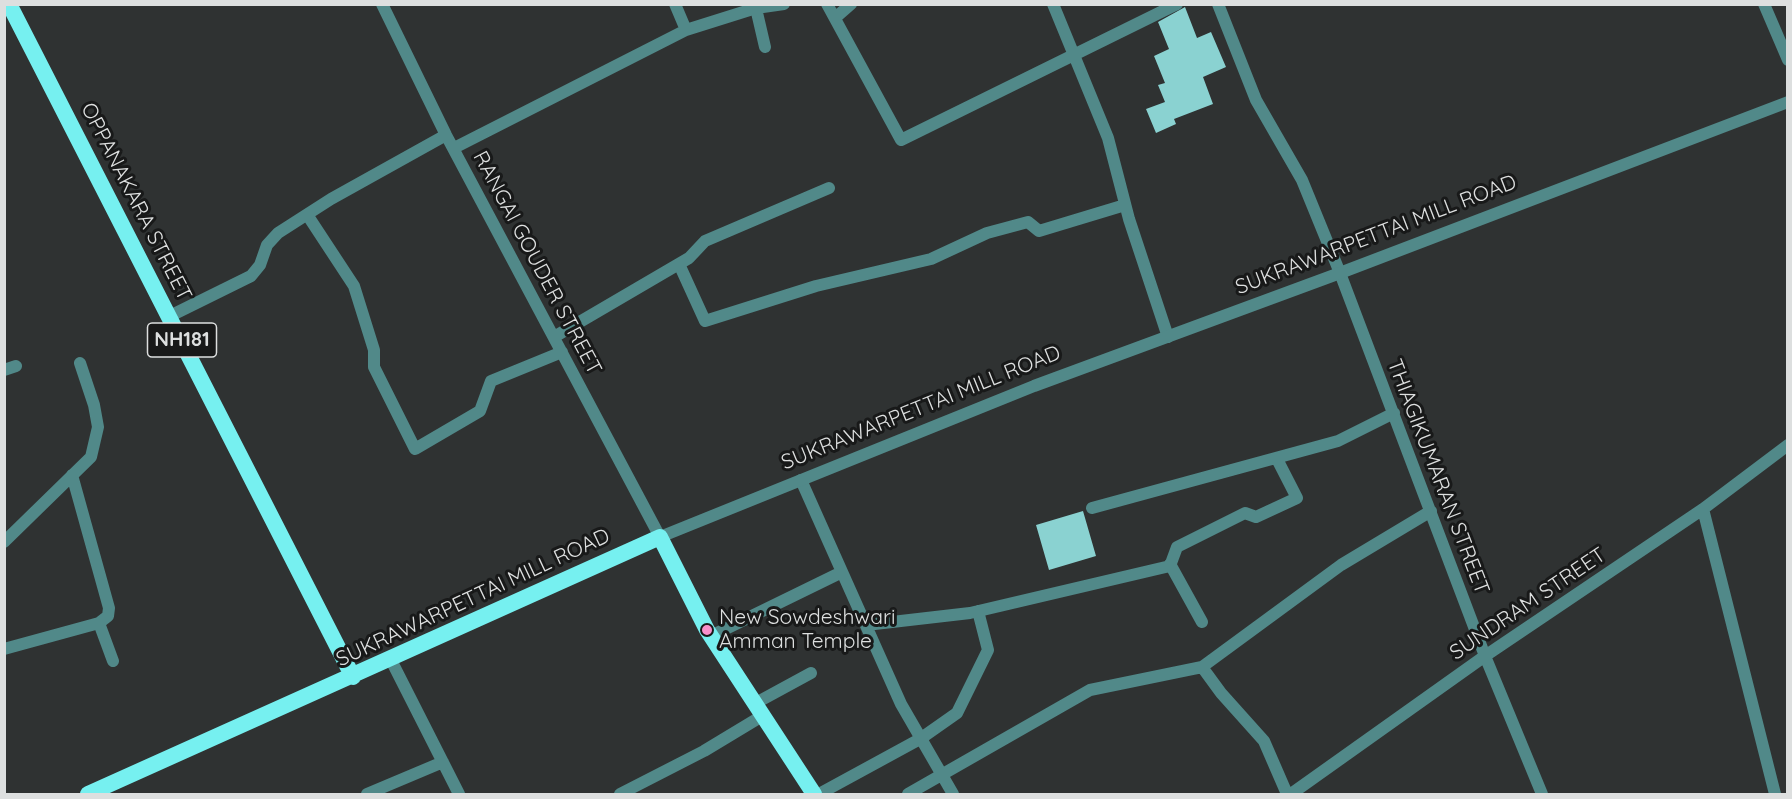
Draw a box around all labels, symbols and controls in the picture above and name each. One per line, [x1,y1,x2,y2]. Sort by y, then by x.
street label: OPPANAKARA STREET [75,99,197,305]
street label: RANGAI GOUDER STREET [467,147,607,379]
street label: SUKRAWARPETTAI MILL ROAD [1232,170,1520,300]
road number: NH181 [148,323,216,357]
street label: SUKRAWARPETTAI MILL ROAD [778,340,1064,476]
street label: THIAGIKUMARAN STREET [1381,356,1495,598]
street label: SUKRAWARPETTAI MILL ROAD [332,523,614,673]
street label: SUNDRAM STREET [1445,542,1611,666]
place label: New Sowdeshwari Amman Temple [719,605,896,655]
marker: New Sowdeshwari Amman Temple [700,623,714,637]

